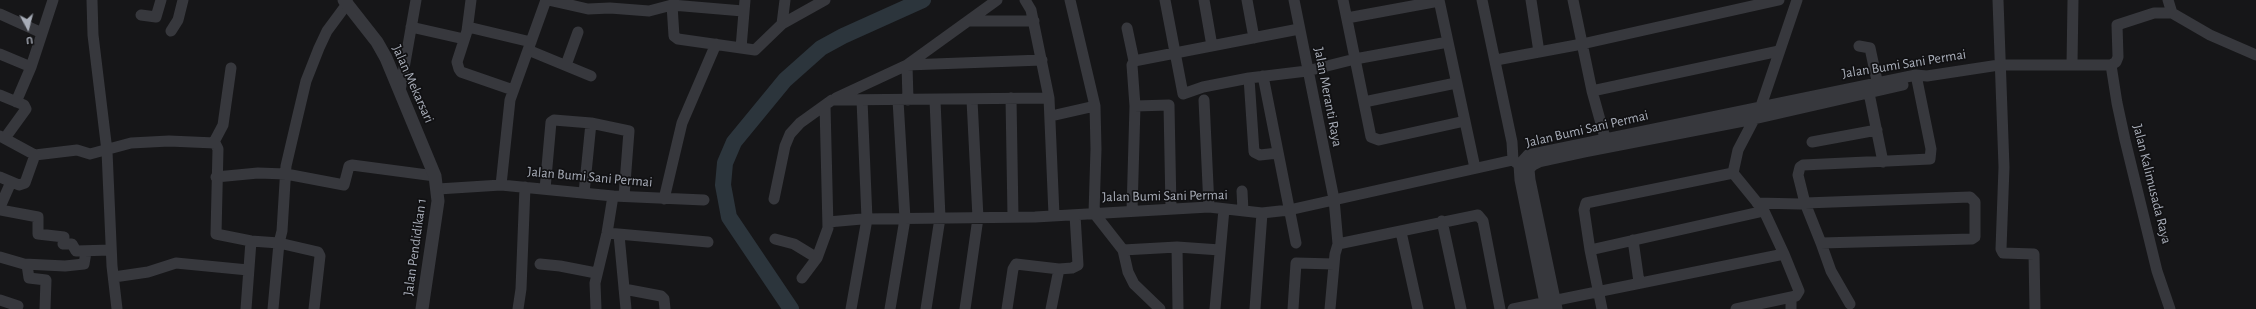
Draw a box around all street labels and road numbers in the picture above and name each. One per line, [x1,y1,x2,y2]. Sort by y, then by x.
street label: Jalan Mekarsari [388,42,438,126]
street label: Jalan Meranti Raya [1310,46,1346,148]
street label: Jalan Bumi Sani Permai [1841,46,1967,82]
street label: Jalan Bumi Sani Permai [1524,107,1650,151]
street label: Jalan Kalimusada Raya [2129,122,2175,246]
street label: Jalan Bumi Sani Permai [527,163,653,191]
street label: Jalan Bumi Sani Permai [1102,187,1228,205]
street label: Jalan Pendidikan 1 [400,197,430,297]

